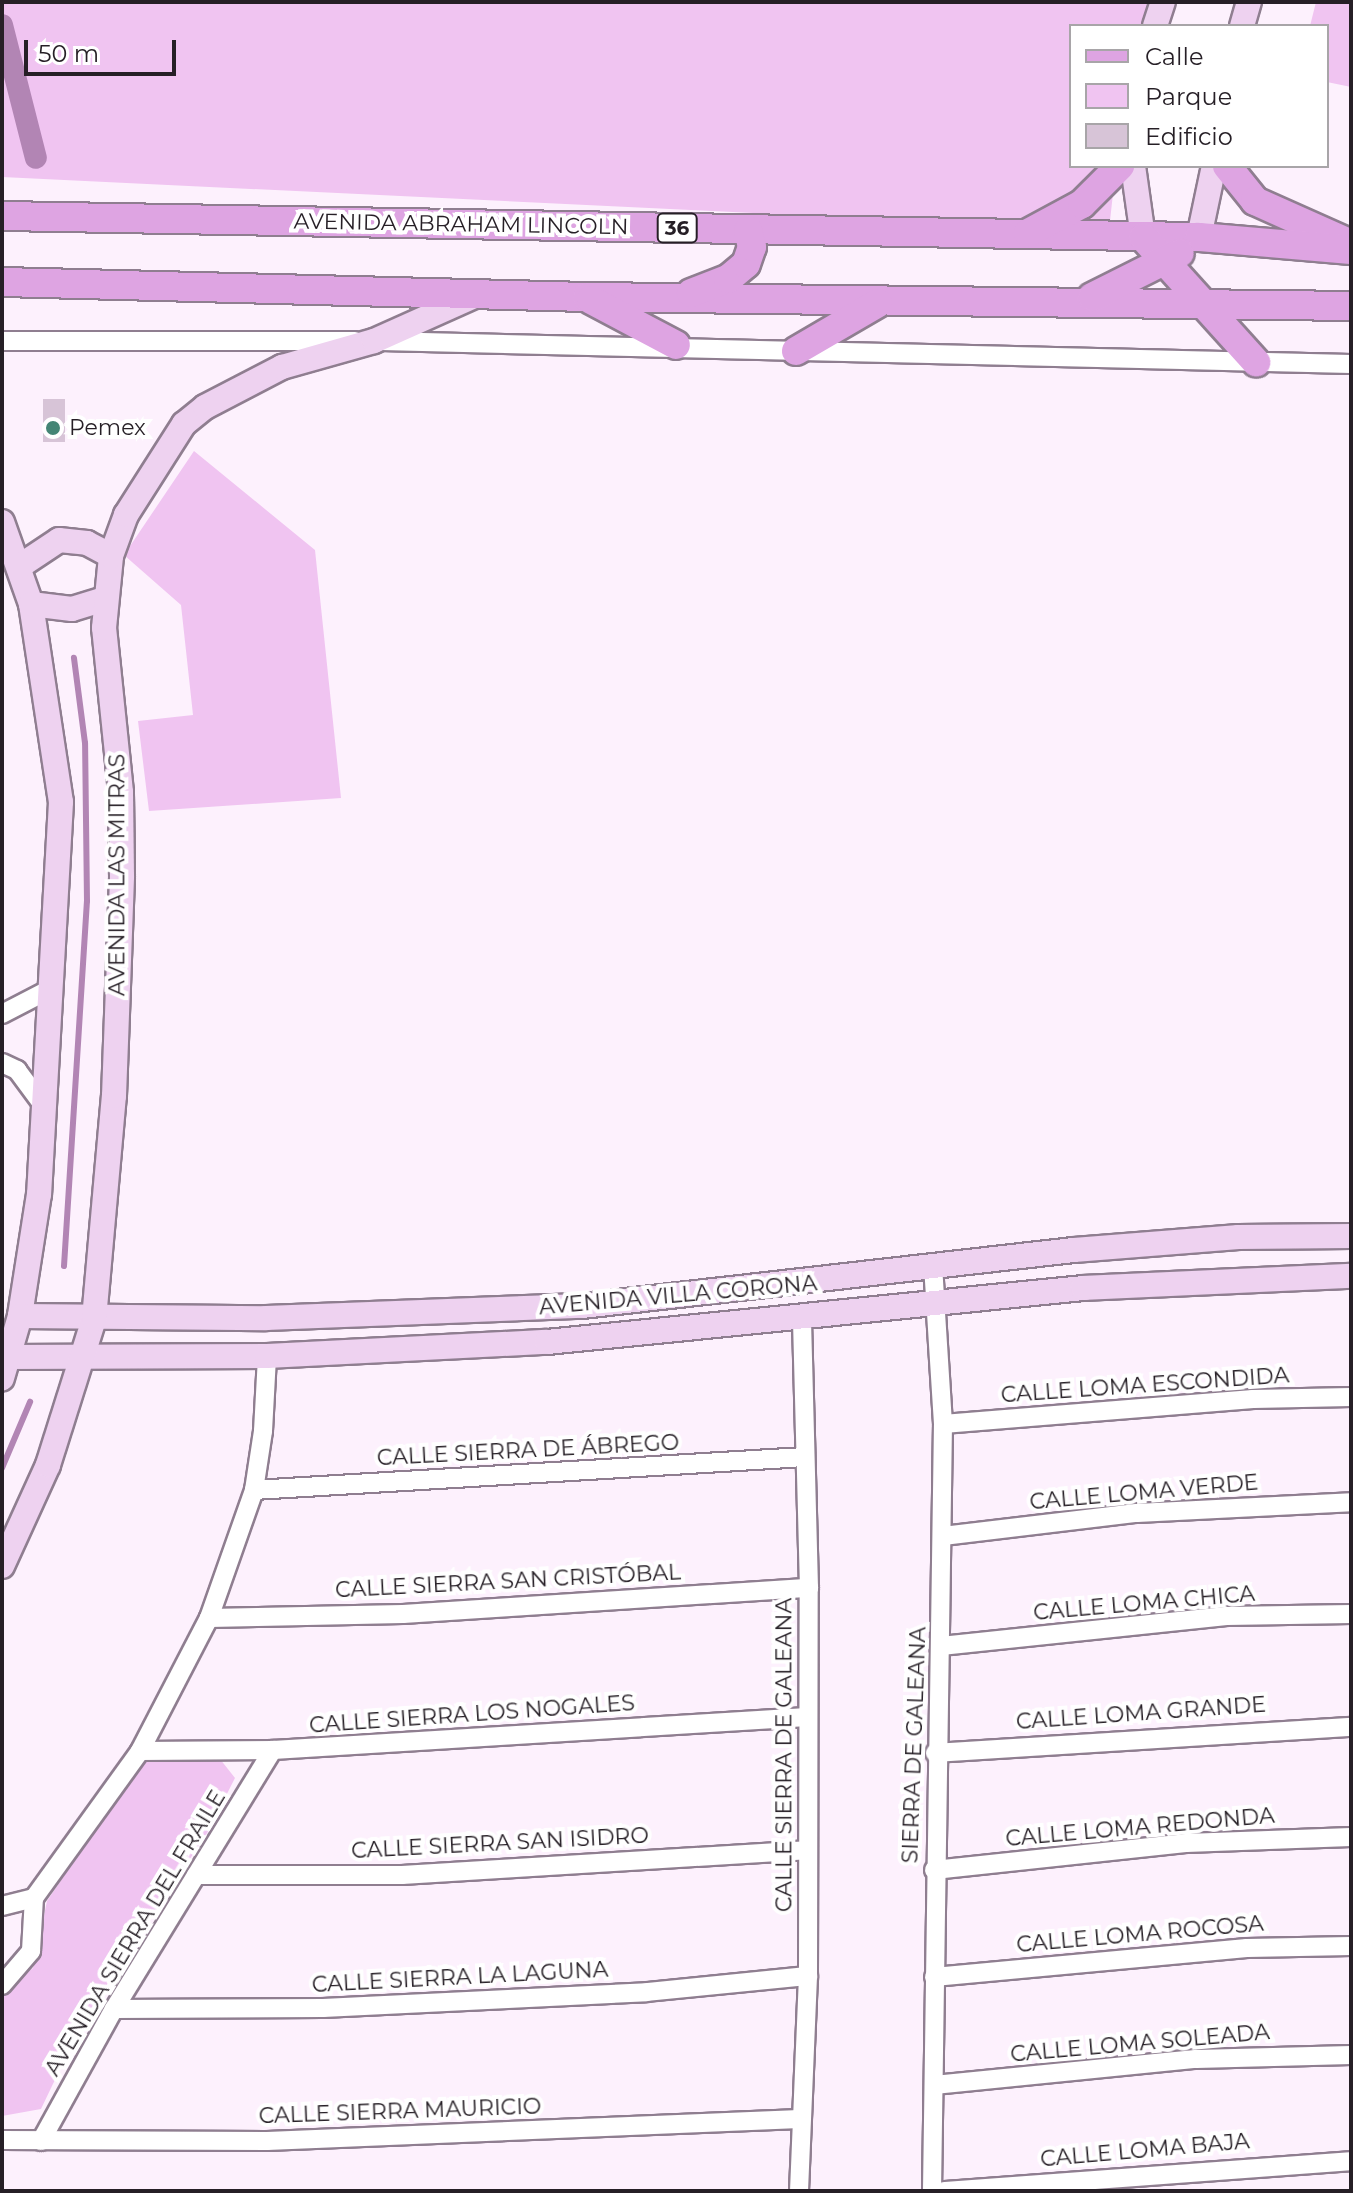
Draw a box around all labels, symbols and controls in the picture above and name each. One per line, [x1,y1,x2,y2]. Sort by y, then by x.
scale bar [28,24,180,74]
legend [1069,24,1329,168]
text: 50 m [38,39,99,68]
text: Calle [1145,42,1203,71]
text: Parque [1145,82,1232,111]
text: Edificio [1145,122,1233,151]
street label: AVENIDA ABRAHAM LINCOLN [293,208,629,240]
road number: 36 [655,212,699,244]
place label: Pemex [69,415,146,441]
marker: Pemex [44,419,62,437]
street label: AVENIDA LAS MITRAS [104,754,130,996]
street label: AVENIDA VILLA CORONA [538,1270,818,1320]
street label: CALLE LOMA ESCONDIDA [1000,1362,1290,1408]
street label: CALLE SIERRA DE ÁBREGO [376,1429,680,1471]
street label: CALLE LOMA VERDE [1028,1469,1260,1515]
street label: CALLE SIERRA SAN CRISTÓBAL [334,1559,682,1603]
street label: CALLE LOMA CHICA [1032,1580,1256,1626]
street label: CALLE SIERRA DE GALEANA [771,1598,797,1912]
street label: SIERRA DE GALEANA [897,1626,931,1864]
street label: CALLE SIERRA LOS NOGALES [308,1689,636,1739]
street label: CALLE LOMA GRANDE [1015,1691,1267,1735]
street label: AVENIDA SIERRA DEL FRAILE [39,1785,231,2081]
street label: CALLE LOMA REDONDA [1004,1802,1276,1852]
street label: CALLE SIERRA SAN ISIDRO [351,1822,649,1864]
street label: CALLE LOMA ROCOSA [1015,1910,1265,1958]
street label: CALLE SIERRA LA LAGUNA [311,1956,609,1998]
street label: CALLE LOMA SOLEADA [1009,2019,1271,2067]
street label: CALLE SIERRA MAURICIO [258,2093,542,2129]
street label: CALLE LOMA BAJA [1039,2128,1251,2172]

